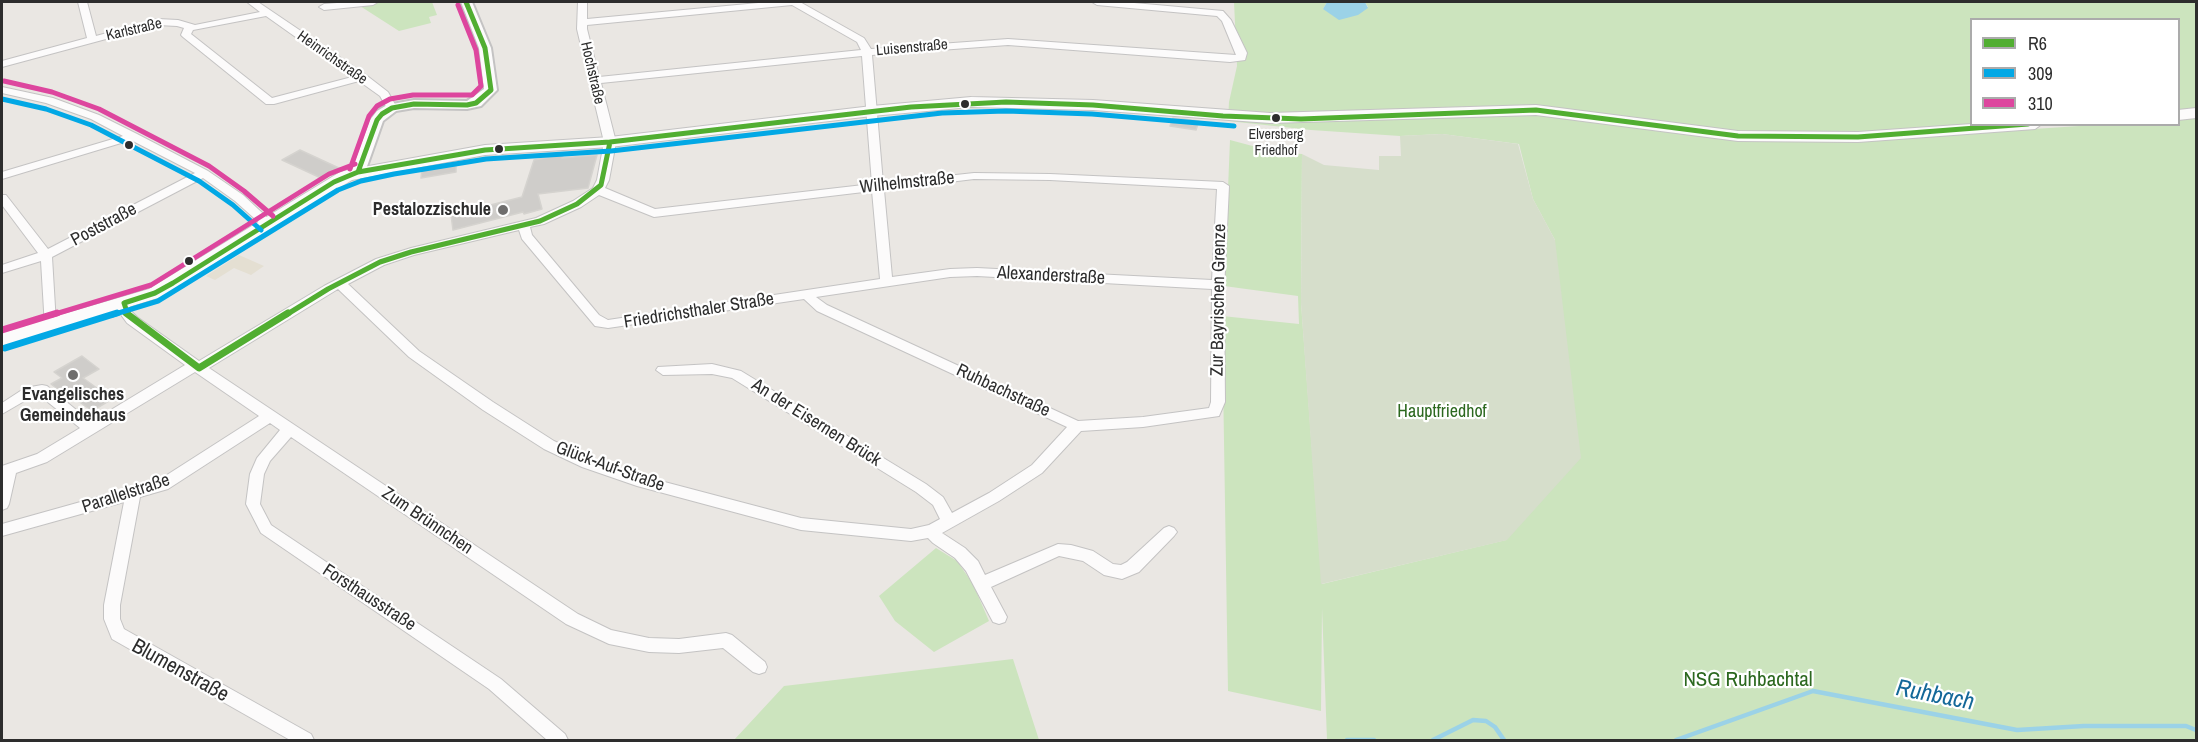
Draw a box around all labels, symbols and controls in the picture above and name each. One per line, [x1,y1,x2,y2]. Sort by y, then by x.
street label: Karlstraße [104,15,164,45]
legend [1970,18,2180,126]
street label: Heinrichstraße [294,27,370,89]
text: R6 [2028,31,2047,56]
street label: Luisenstraße [875,36,949,60]
street label: Hochstraße [576,40,608,106]
text: 309 [2028,61,2053,86]
text: 310 [2028,91,2053,116]
unlabelled marker [959,98,971,110]
marker: Elversberg Friedhof [1270,112,1282,124]
place label: Elversberg Friedhof [1249,127,1303,160]
unlabelled marker [123,139,135,151]
unlabelled marker [493,143,505,155]
street label: Wilhelmstraße [859,167,955,199]
street label: Poststraße [67,199,141,251]
place label: Pestalozzischule [373,199,491,221]
marker: Pestalozzischule [496,203,510,217]
street label: Zur Bayrischen Grenze [1207,224,1231,376]
unlabelled marker [183,255,195,267]
street label: Alexanderstraße [996,262,1106,290]
street label: Friedrichsthaler Straße [622,288,776,334]
street label: Ruhbachstraße [953,360,1053,422]
marker: Evangelisches Gemeindehaus [66,368,80,382]
street label: An der Eisernen Brück [747,374,885,472]
place label: Evangelisches Gemeindehaus [20,384,126,426]
park label: Hauptfriedhof [1397,401,1487,423]
street label: Glück-Auf-Straße [553,437,667,497]
street label: Parallelstraße [79,470,173,518]
street label: Zum Brünnchen [377,483,477,559]
street label: Forsthausstraße [318,560,420,636]
street label: Blumenstraße [127,634,233,708]
park label: NSG Ruhbachtal [1683,667,1813,693]
water label: Ruhbach [1894,674,1976,718]

